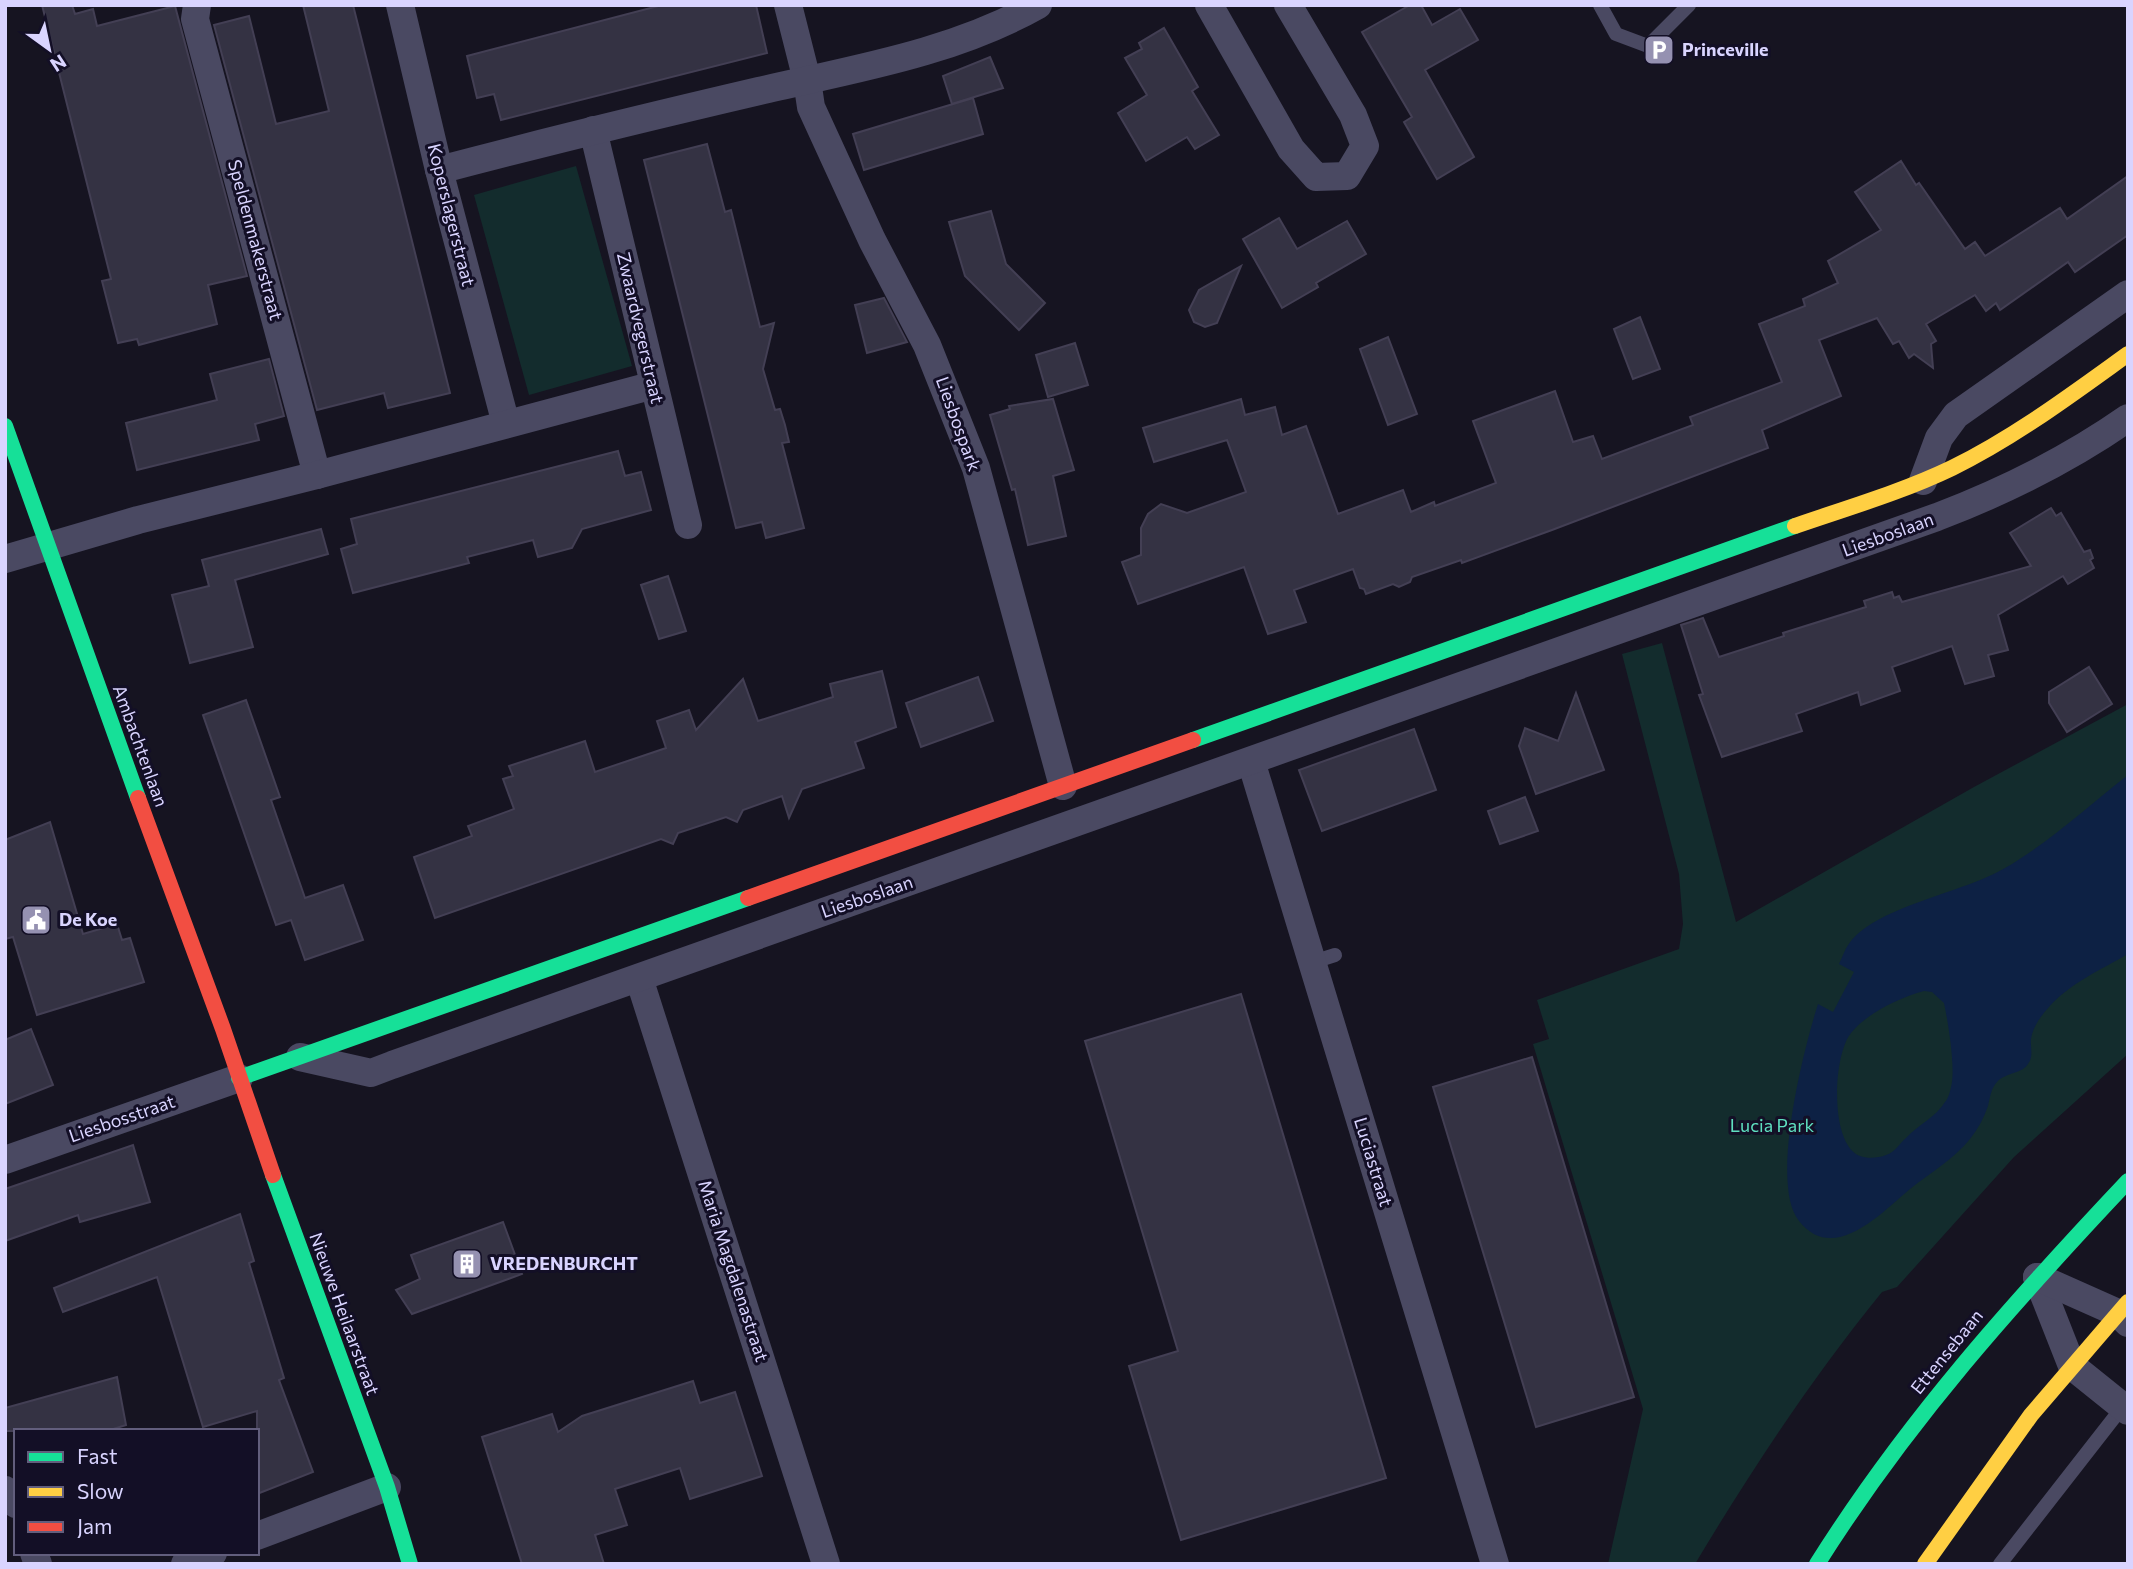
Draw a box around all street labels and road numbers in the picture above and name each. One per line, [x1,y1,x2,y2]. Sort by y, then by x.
street label: Koperslagerstraat [424,141,480,288]
street label: Speldenmakerstraat [224,157,288,322]
street label: Zwaardvegerstraat [613,250,669,406]
street label: Liesbospark [932,373,986,474]
street label: Liesboslaan [1839,507,1936,561]
street label: Ambachtenlaan [109,682,173,810]
street label: Liesboslaan [818,870,916,922]
street label: Liesbosstraat [66,1090,178,1146]
street label: Luciastraat [1350,1114,1398,1209]
street label: Maria Magdalenastraat [694,1177,774,1364]
street label: Nieuwe Heilaarstraat [305,1229,385,1398]
street label: Ettensebaan [1905,1305,1987,1398]

